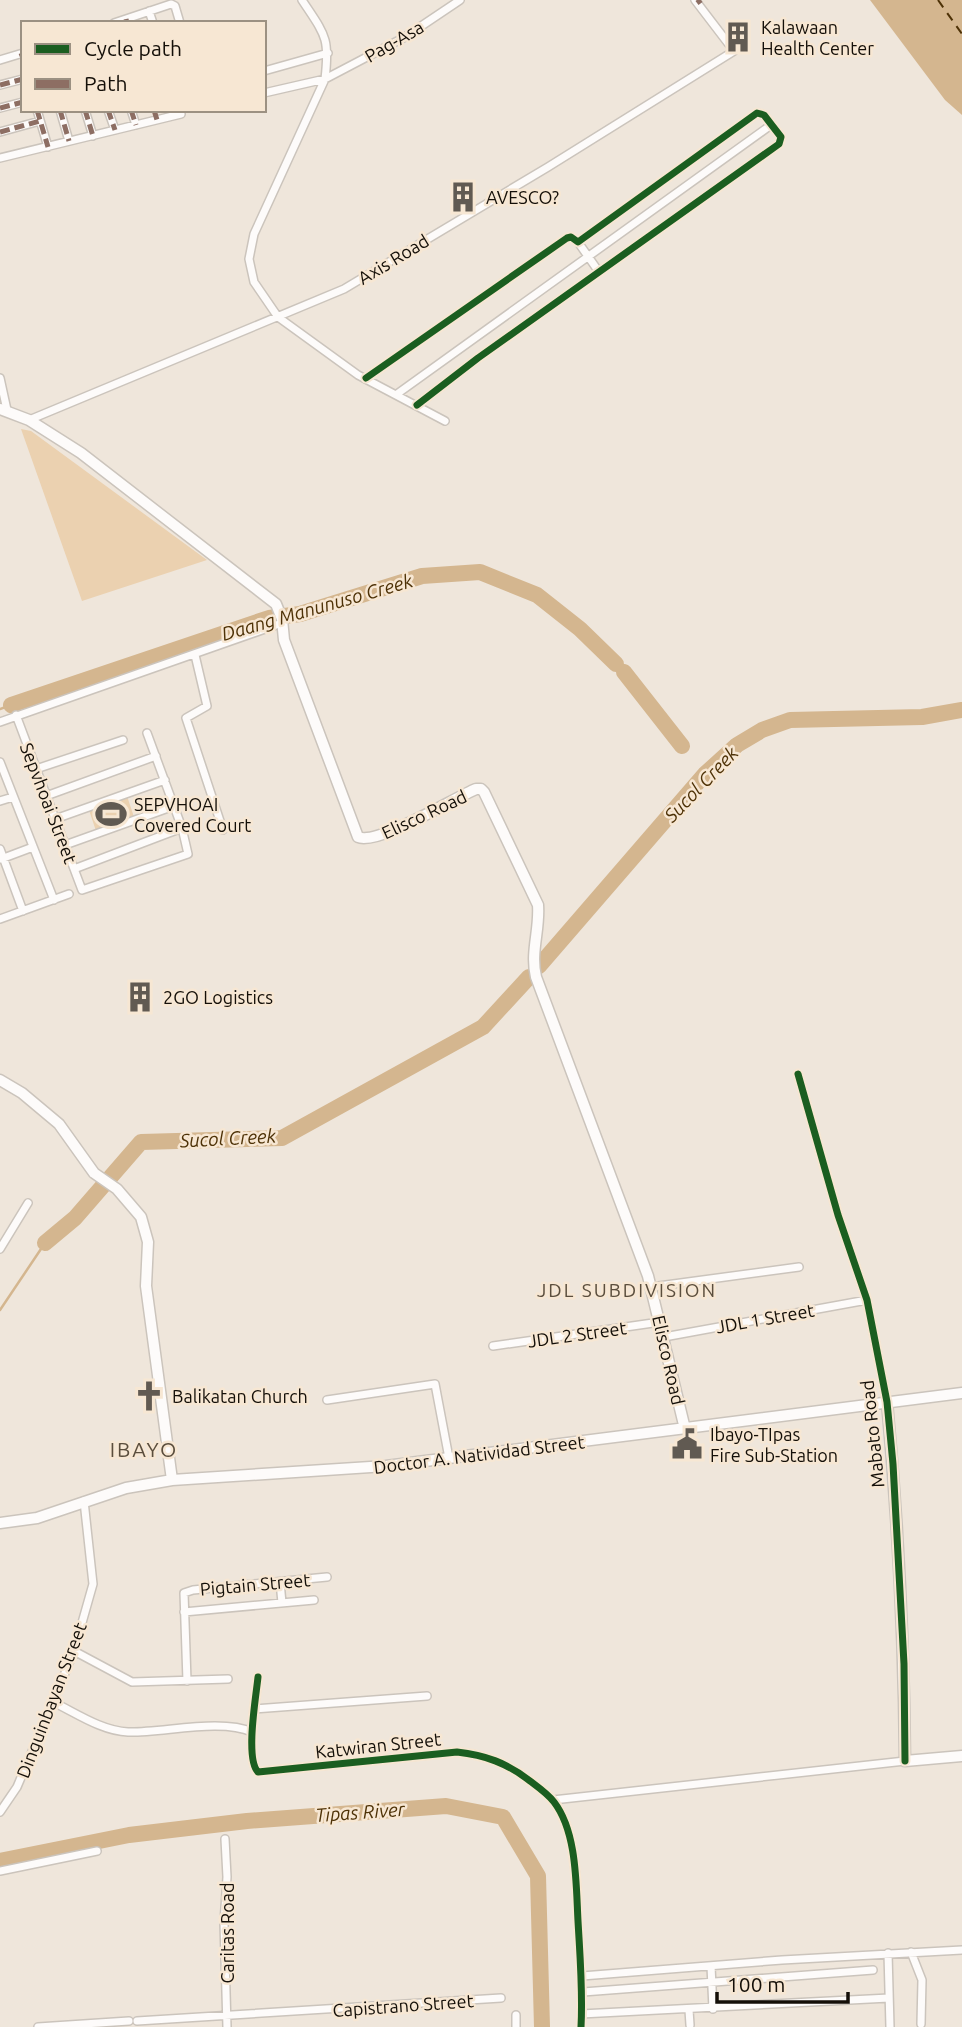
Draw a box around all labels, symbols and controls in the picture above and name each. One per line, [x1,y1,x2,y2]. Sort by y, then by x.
street label: Pag-Asa [361,16,427,66]
place label: Kalawaan Health Center [761,17,874,58]
building icon: Kalawaan Health Center [721,20,755,54]
legend [21,21,266,112]
text: Cycle path [84,36,182,60]
text: Path [84,71,127,95]
building icon: AVESCO? [446,180,480,214]
place label: AVESCO? [486,187,559,207]
street label: Axis Road [354,230,432,288]
water label: Daang Manunuso Creek [219,569,415,645]
street label: Sepvhoai Street [17,740,81,866]
water label: Sucol Creek [659,741,743,827]
street label: Elisco Road [378,786,470,842]
place label: SEPVHOAI Covered Court [134,794,251,835]
sports icon: SEPVHOAI Covered Court [94,797,128,831]
building icon: 2GO Logistics [123,980,157,1014]
place label: 2GO Logistics [163,987,273,1007]
water label: Sucol Creek [178,1124,277,1152]
district label: JDL SUBDIVISION [537,1279,717,1301]
street label: JDL 1 Street [714,1300,816,1336]
street label: Elisco Road [649,1313,689,1407]
street label: JDL 2 Street [526,1317,628,1351]
church icon: Balikatan Church [132,1379,166,1413]
street label: Mabato Road [856,1379,888,1489]
place label: Balikatan Church [172,1386,308,1406]
place label: Ibayo-TIpas Fire Sub-Station [710,1424,838,1465]
public building icon: Ibayo-TIpas Fire Sub-Station [670,1427,704,1461]
street label: Doctor A. Natividad Street [372,1431,586,1477]
district label: IBAYO [110,1437,178,1461]
street label: Pigtain Street [199,1569,311,1599]
street label: Dinguinbayan Street [12,1619,90,1781]
street label: Katwiran Street [314,1728,442,1762]
water label: Tipas River [314,1798,406,1826]
street label: Caritas Road [217,1882,237,1984]
scale bar [717,1960,848,2004]
text: 100 m [727,1972,785,1996]
street label: Capistrano Street [332,1990,474,2020]

